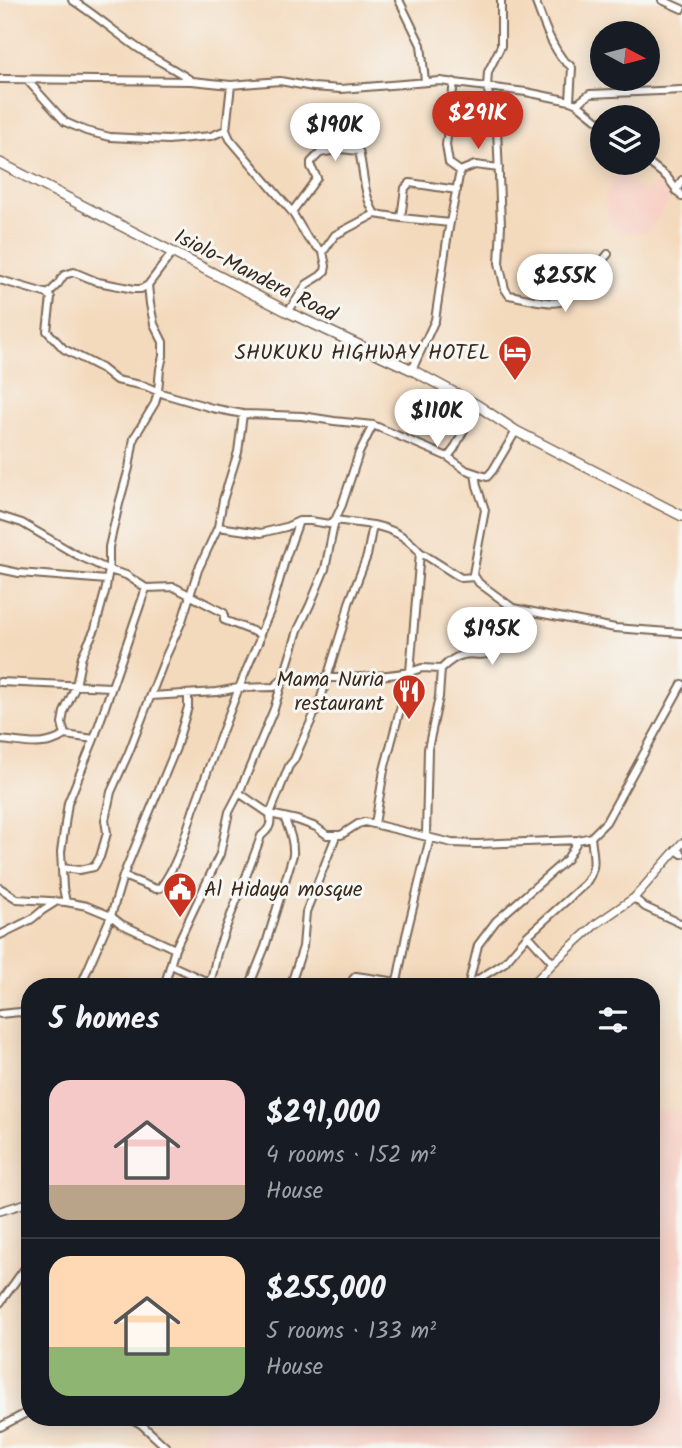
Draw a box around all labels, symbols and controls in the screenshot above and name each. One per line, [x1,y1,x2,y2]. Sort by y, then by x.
north arrow [590,21,660,91]
map controls [590,21,660,175]
pin: $291K [429,92,527,151]
text: $291K [448,96,508,132]
pin: $190K [286,104,384,163]
button: layers [590,105,660,175]
text: $190K [306,108,364,144]
street label: Isiolo-Mandera Road [168,221,343,332]
pin: $255K [516,254,614,314]
text: $255K [533,259,597,295]
hotel icon: SHUKUKU HIGHWAY HOTEL [496,333,534,382]
place label: SHUKUKU HIGHWAY HOTEL [235,337,490,370]
pin: $110K [388,390,486,449]
text: $110K [410,394,464,430]
pin: $195K [443,608,541,667]
text: $195K [463,612,521,648]
place label: Mama Nuria restaurant [276,664,385,721]
restaurant icon: Mama Nuria restaurant [390,672,428,721]
public building icon: Al Hidaya mosque [161,870,199,919]
place label: Al Hidaya mosque [204,874,363,907]
text: 5 homes [49,996,160,1044]
icon: filters [594,1001,632,1039]
text: $291,000 [266,1090,380,1138]
icon: home [105,1108,189,1192]
text: 4 rooms · 152 m² [266,1138,436,1174]
text: House [266,1174,323,1210]
text: $255,000 [266,1266,386,1314]
icon: home [105,1284,189,1368]
text: 5 rooms · 133 m² [266,1314,436,1350]
text: House [266,1350,323,1386]

